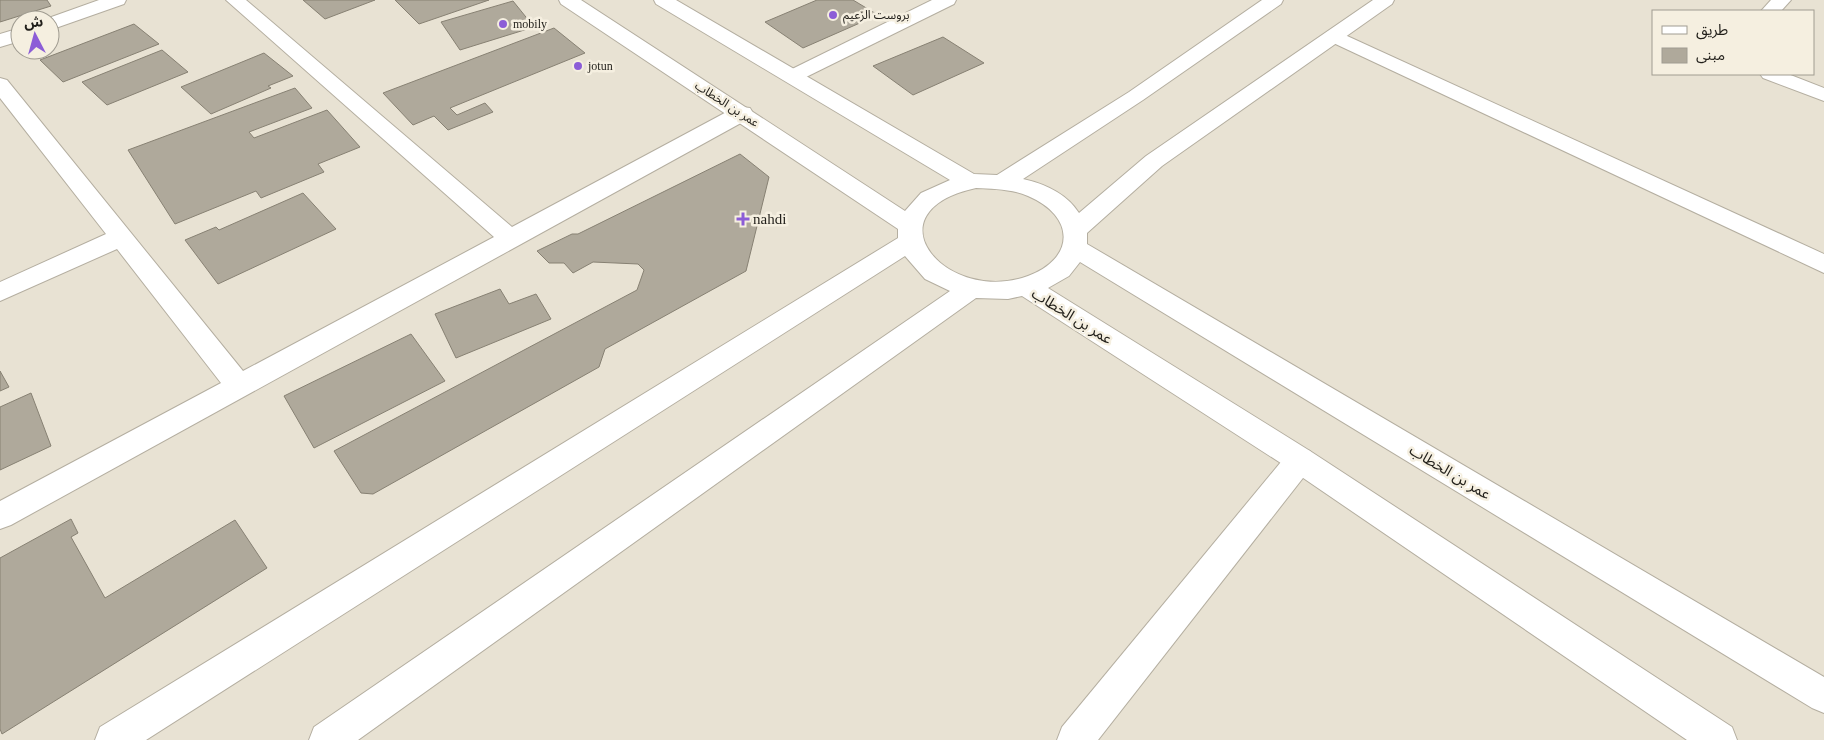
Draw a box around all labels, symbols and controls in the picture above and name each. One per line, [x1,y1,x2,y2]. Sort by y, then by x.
place label: بروست الزعيم [843,8,910,24]
marker: بروست الزعيم [827,9,839,21]
north arrow [10,10,60,60]
legend [1652,10,1814,75]
text: ش [23,14,44,31]
place label: mobily [513,17,547,31]
marker: mobily [497,18,509,30]
text: طريق [1696,22,1728,40]
text: مبنى [1696,47,1725,64]
place label: jotun [587,59,613,73]
marker: jotun [572,60,584,72]
street label: عمر بن الخطاب [692,78,762,130]
place label: nahdi [753,211,786,227]
marker: nahdi [737,213,749,225]
street label: عمر بن الخطاب [1028,285,1115,348]
street label: عمر بن الخطاب [1406,442,1494,504]

